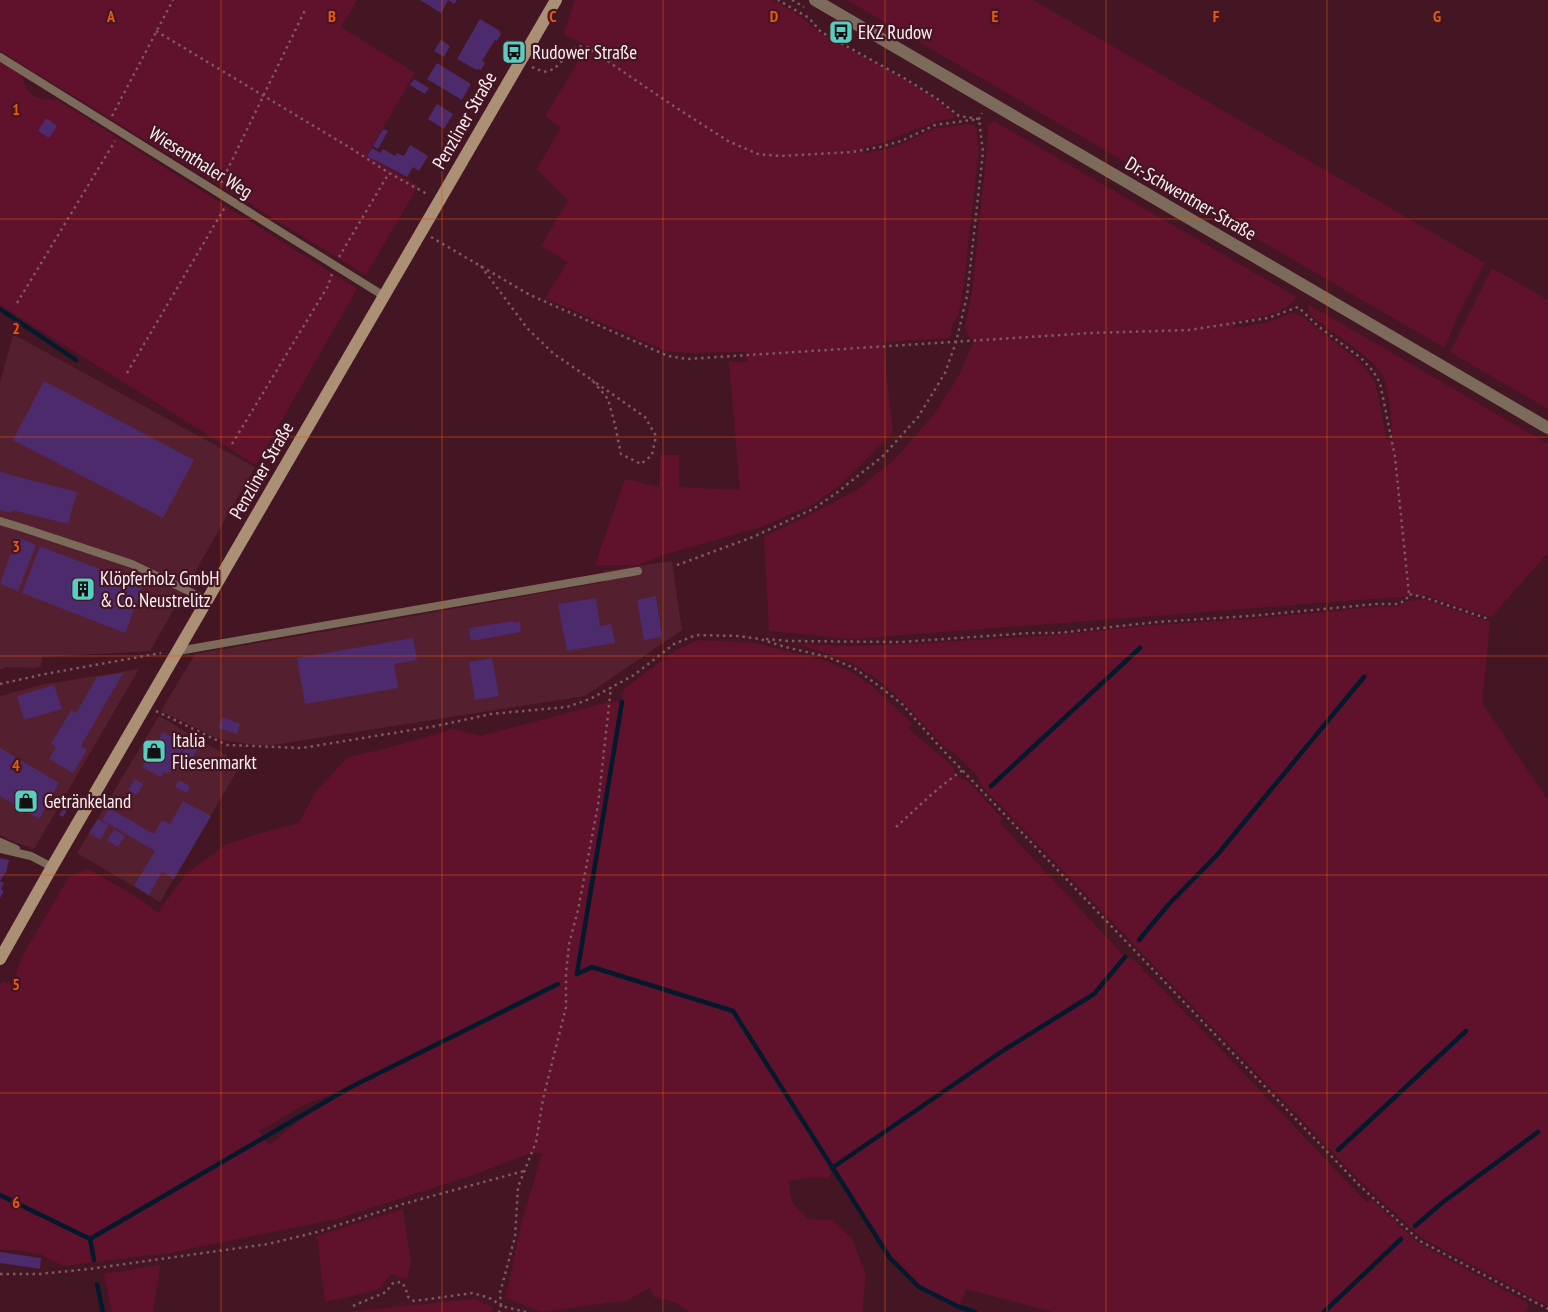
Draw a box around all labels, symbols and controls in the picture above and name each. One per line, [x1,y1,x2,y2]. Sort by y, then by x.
text: A [106,6,116,26]
text: B [328,6,336,26]
text: C [549,6,557,26]
text: D [770,6,779,26]
text: E [992,6,999,26]
text: F [1213,6,1220,26]
text: G [1433,6,1441,26]
bus stop icon: EKZ Rudow [828,19,854,45]
place label: EKZ Rudow [858,20,933,44]
bus stop icon: Rudower Straße [501,39,527,65]
place label: Rudower Straße [532,40,637,64]
street label: Penzliner Straße [427,67,502,173]
text: 1 [12,99,20,119]
street label: Wiesenthaler Weg [145,121,257,203]
street label: Dr.-Schwentner-Straße [1121,151,1261,245]
text: 2 [12,318,20,338]
street label: Penzliner Straße [224,417,299,523]
text: 3 [12,536,20,556]
place label: Klöpferholz GmbH & Co. Neustrelitz [100,566,219,612]
building icon: Klöpferholz GmbH & Co. Neustrelitz [70,576,96,602]
place label: Italia Fliesenmarkt [172,728,257,774]
shop icon: Italia Fliesenmarkt [141,738,167,764]
text: 4 [12,755,20,775]
shop icon: Getränkeland [13,788,39,814]
place label: Getränkeland [44,789,131,813]
text: 5 [12,974,20,994]
text: 6 [12,1192,20,1212]

